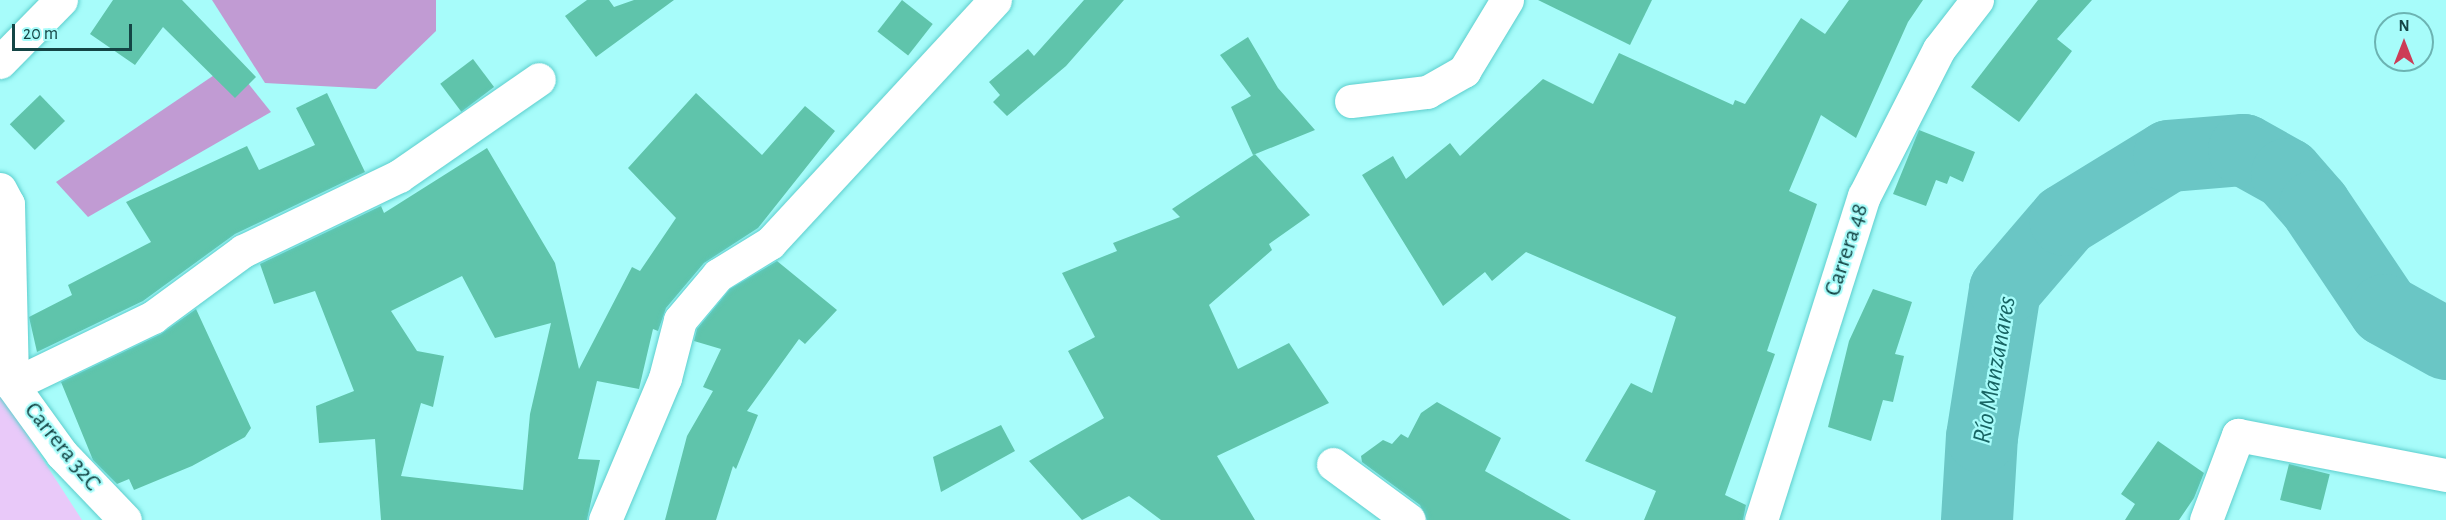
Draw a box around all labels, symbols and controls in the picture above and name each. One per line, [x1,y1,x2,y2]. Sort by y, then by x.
scale bar [15,12,135,50]
north arrow [2374,12,2434,72]
text: N [2398,18,2410,34]
text: 20 m [23,25,58,43]
street label: Carrera 48 [1819,200,1875,300]
water label: Río Manzanares [1967,294,2023,446]
street label: Carrera 32C [18,397,106,497]

